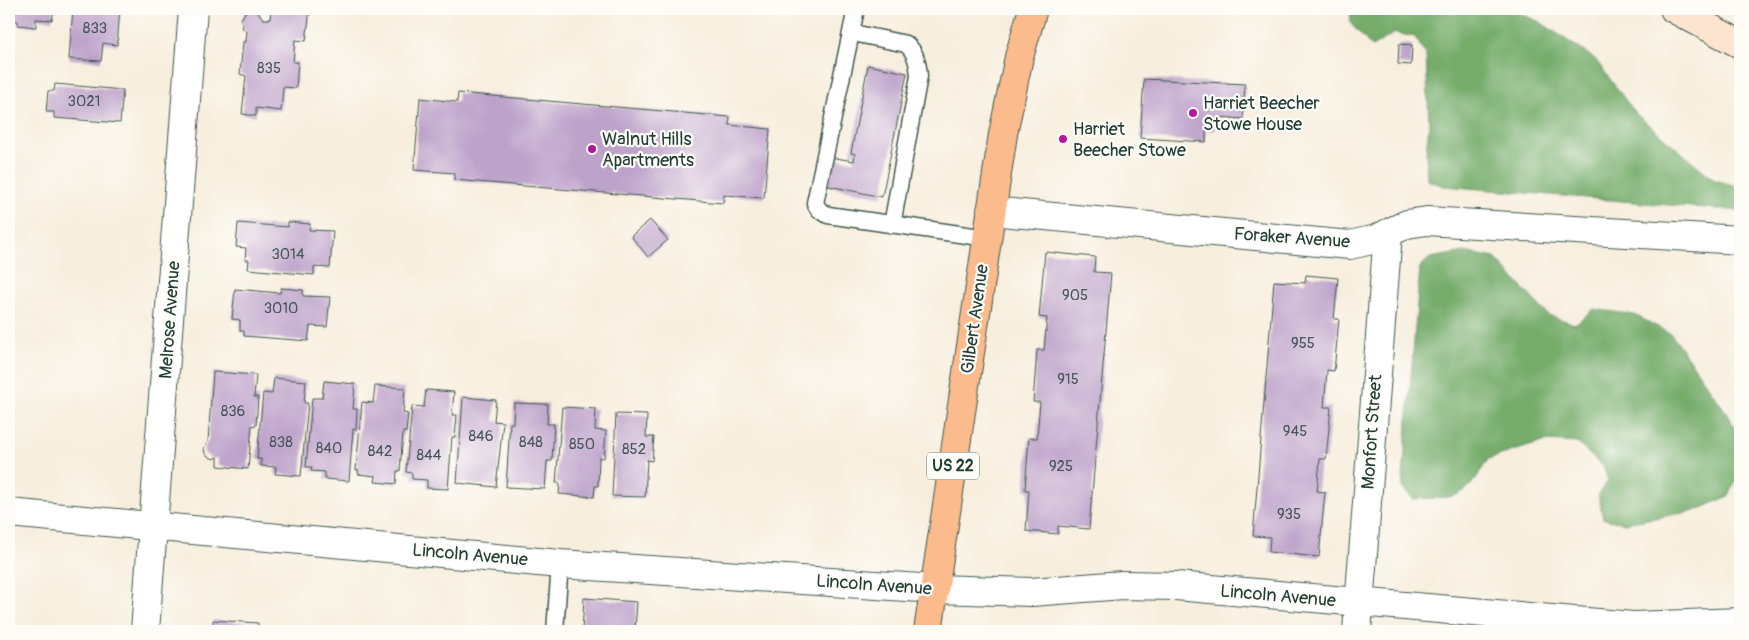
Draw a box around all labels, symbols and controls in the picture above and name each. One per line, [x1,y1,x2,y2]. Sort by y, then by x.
house number: 833 [83,19,107,38]
house number: 835 [257,59,281,78]
house number: 3021 [68,92,100,111]
place label: Harriet Beecher Stowe House [1203,92,1320,136]
marker: Harriet Beecher Stowe House [1187,107,1199,119]
place label: Harriet Beecher Stowe [1073,118,1186,162]
place label: Walnut Hills Apartments [602,128,694,172]
marker: Harriet Beecher Stowe [1057,133,1069,145]
marker: Walnut Hills Apartments [586,143,598,155]
street label: Foraker Avenue [1233,222,1351,254]
house number: 3014 [271,245,305,264]
street label: Melrose Avenue [154,260,186,380]
street label: Gilbert Avenue [956,263,994,375]
house number: 905 [1062,286,1088,305]
house number: 3010 [264,299,298,318]
house number: 955 [1291,334,1315,353]
house number: 915 [1057,370,1079,389]
street label: Monfort Street [1357,373,1388,490]
house number: 836 [221,402,245,421]
house number: 945 [1283,422,1307,441]
house number: 846 [469,427,494,446]
house number: 838 [269,433,293,452]
house number: 848 [519,433,543,452]
house number: 850 [569,435,595,454]
house number: 840 [316,439,342,458]
house number: 852 [622,440,646,459]
house number: 842 [368,442,392,461]
house number: 844 [417,446,442,465]
road number: US 22 [927,452,979,480]
house number: 925 [1049,457,1073,476]
house number: 935 [1277,505,1301,524]
street label: Lincoln Avenue [411,538,529,572]
street label: Lincoln Avenue [815,569,933,601]
street label: Lincoln Avenue [1219,579,1337,613]

